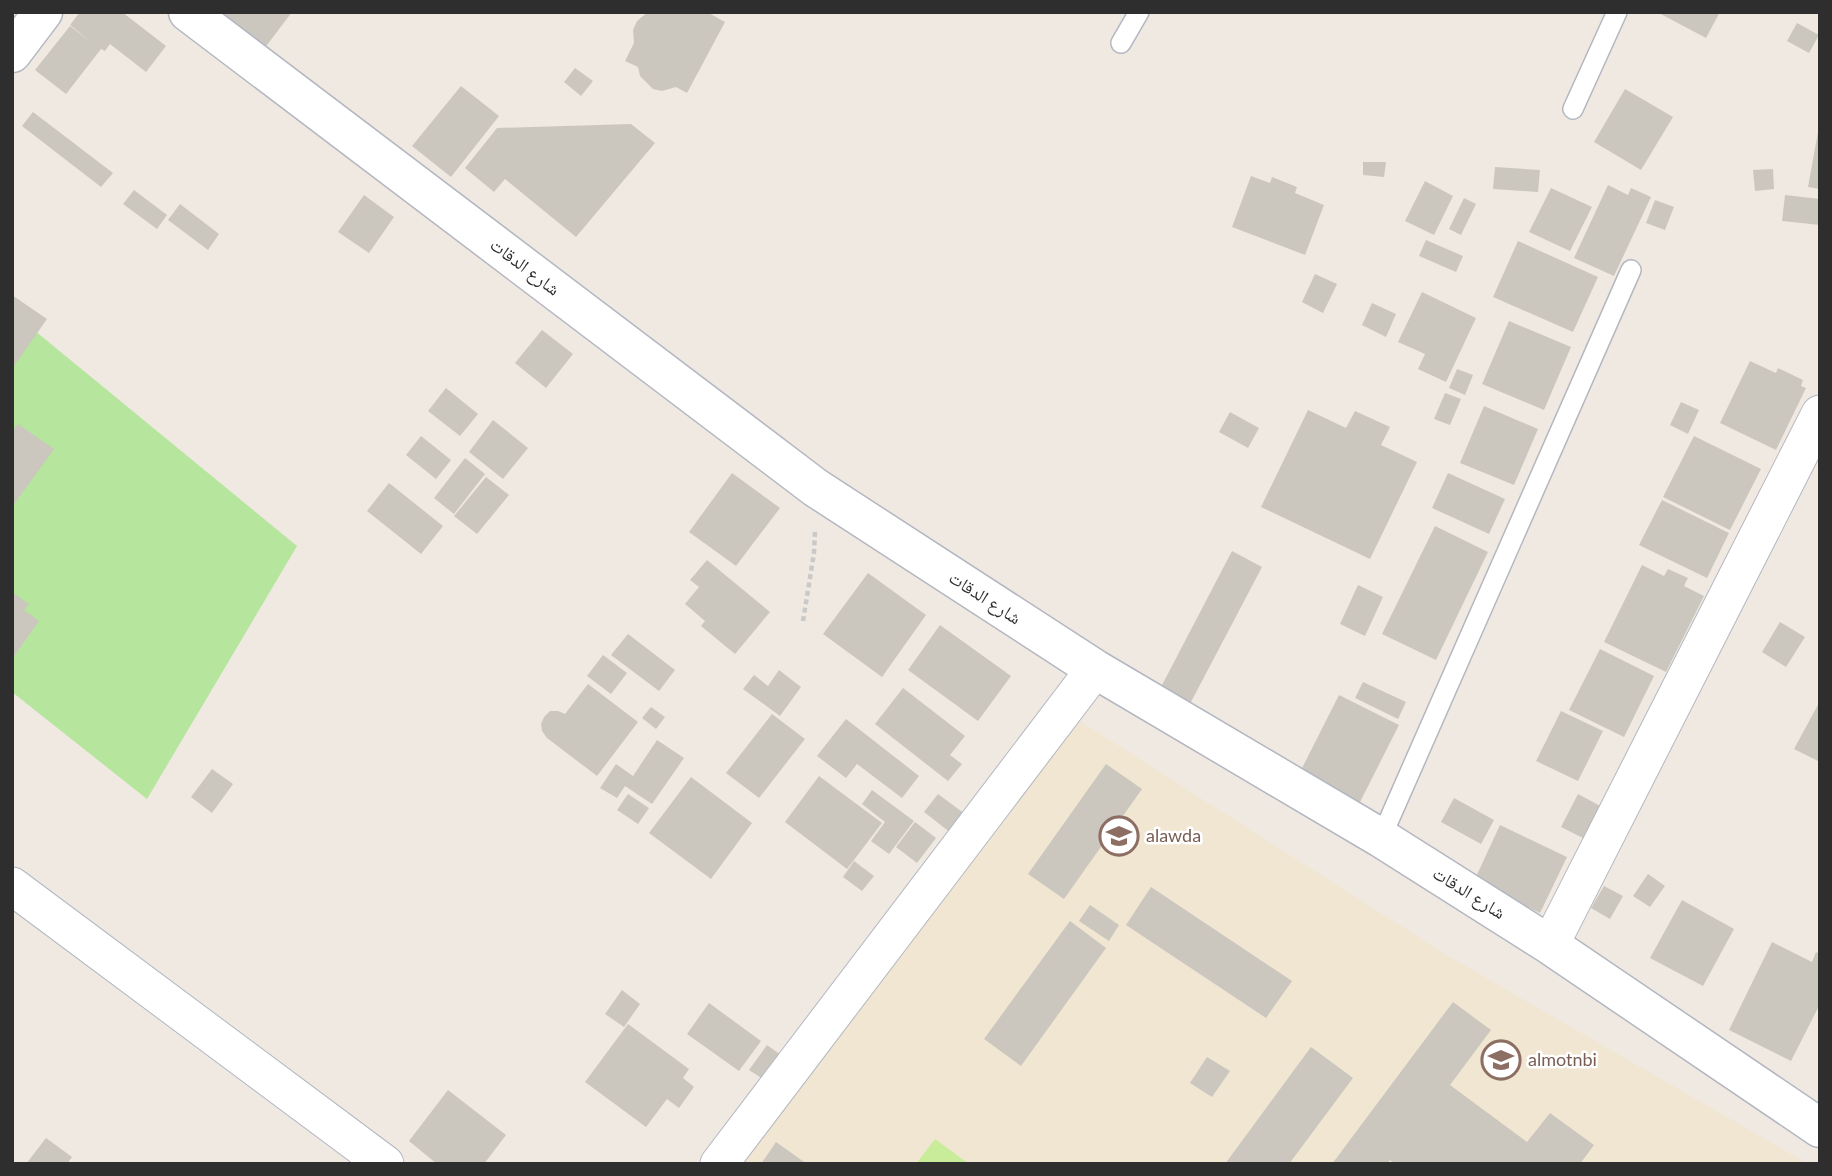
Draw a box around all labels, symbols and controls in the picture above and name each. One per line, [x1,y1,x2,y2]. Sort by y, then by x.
street label: شارع الدقات [486,233,565,300]
street label: شارع الدقات [945,566,1026,629]
school or university icon: alawda [1098,815,1140,857]
place label: alawda [1146,824,1201,846]
street label: شارع الدقات [1429,861,1510,924]
school or university icon: almotnbi [1480,1039,1522,1081]
place label: almotnbi [1528,1048,1597,1070]

